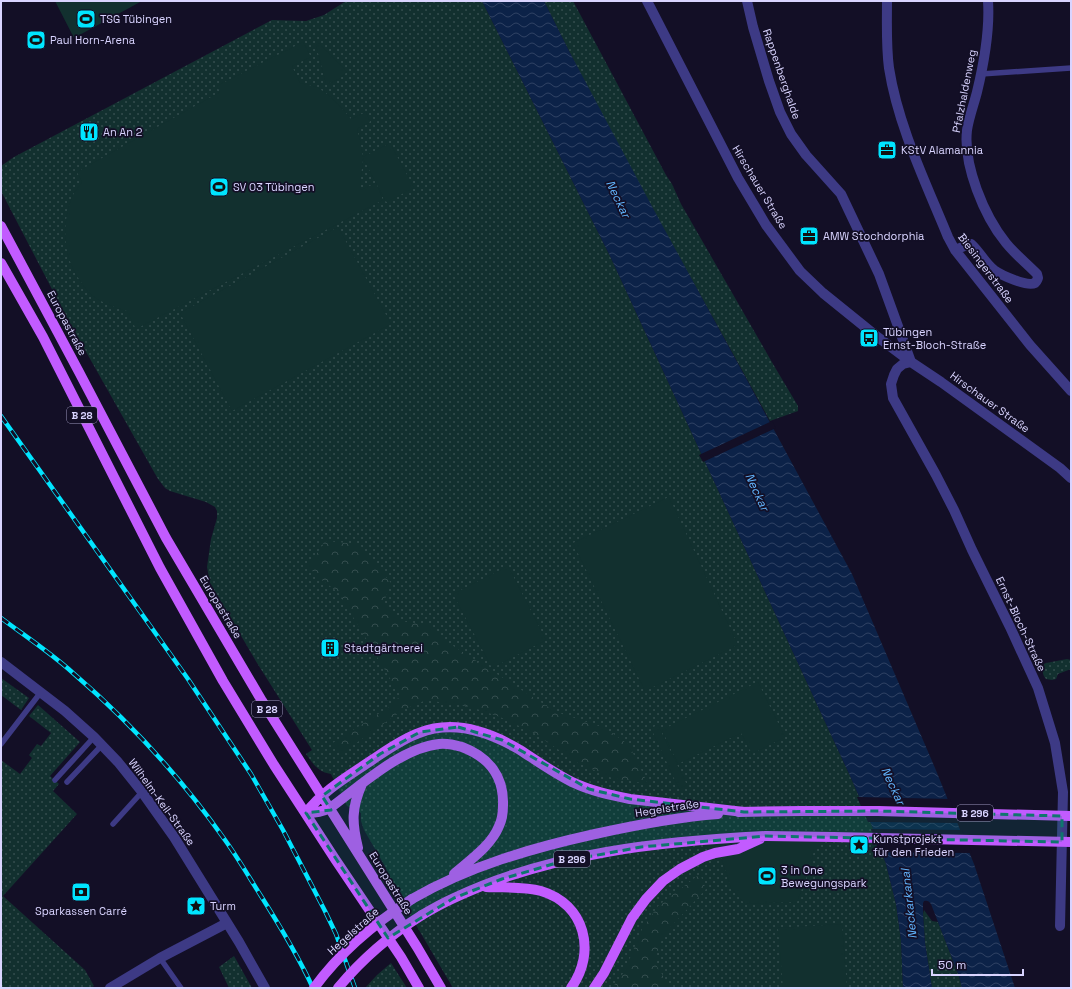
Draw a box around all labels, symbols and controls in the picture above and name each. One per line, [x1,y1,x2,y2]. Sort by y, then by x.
sports icon: TSG Tübingen [75,8,97,30]
place label: TSG Tübingen [100,12,172,26]
street label: Rappenberghalde [760,27,804,121]
sports icon: Paul Horn-Arena [25,29,47,51]
place label: Paul Horn-Arena [50,33,136,47]
street label: Pfalzhaldenweg [949,48,979,134]
restaurant icon: An An 2 [78,121,100,143]
place label: An An 2 [103,125,143,139]
office icon: KStV Alamannia [876,139,898,161]
street label: Hirschauer Straße [730,143,790,231]
place label: KStV Alamannia [901,143,984,157]
sports icon: SV 03 Tübingen [208,176,230,198]
water label: Neckar [602,178,635,222]
place label: SV 03 Tübingen [233,180,315,194]
office icon: AMW Stochdorphia [798,225,820,247]
place label: AMW Stochdorphia [823,229,925,243]
street label: Biesingerstraße [955,230,1017,306]
street label: Europastraße [44,288,90,358]
place label: Tübingen Ernst-Bloch-Straße [883,325,986,352]
bus stop icon: Tübingen Ernst-Bloch-Straße [858,327,880,349]
street label: Hirschauer Straße [947,368,1033,436]
road number: B 28 [67,407,97,423]
water label: Neckar [741,470,773,515]
street label: Europastraße [197,573,245,641]
street label: Ernst-Bloch-Straße [993,574,1049,674]
building icon: Stadtgärtnerei [319,637,341,659]
place label: Stadtgärtnerei [344,641,423,655]
road number: B 28 [252,701,282,717]
street label: Wilhelm-Keil-Straße [126,756,198,848]
water label: Neckar [877,764,909,809]
street label: Hegelstraße [634,796,700,820]
road number: B 296 [957,805,993,821]
place label: Kunstprojekt für den Frieden [873,832,954,859]
place icon: Kunstprojekt für den Frieden [848,834,870,856]
street label: Europastraße [366,849,416,917]
road number: B 296 [554,851,590,867]
place label: 3 in One Bewegungspark [781,863,867,890]
sports icon: 3 in One Bewegungspark [756,865,778,887]
water label: Neckarkanal [897,866,921,940]
bank icon: Sparkassen Carré [70,881,92,903]
place icon: Turm [185,895,207,917]
place label: Turm [210,899,236,913]
place label: Sparkassen Carré [35,904,127,918]
street label: Hegelstraße [324,904,382,958]
scale bar [932,951,1023,977]
text: 50 m [938,957,966,973]

